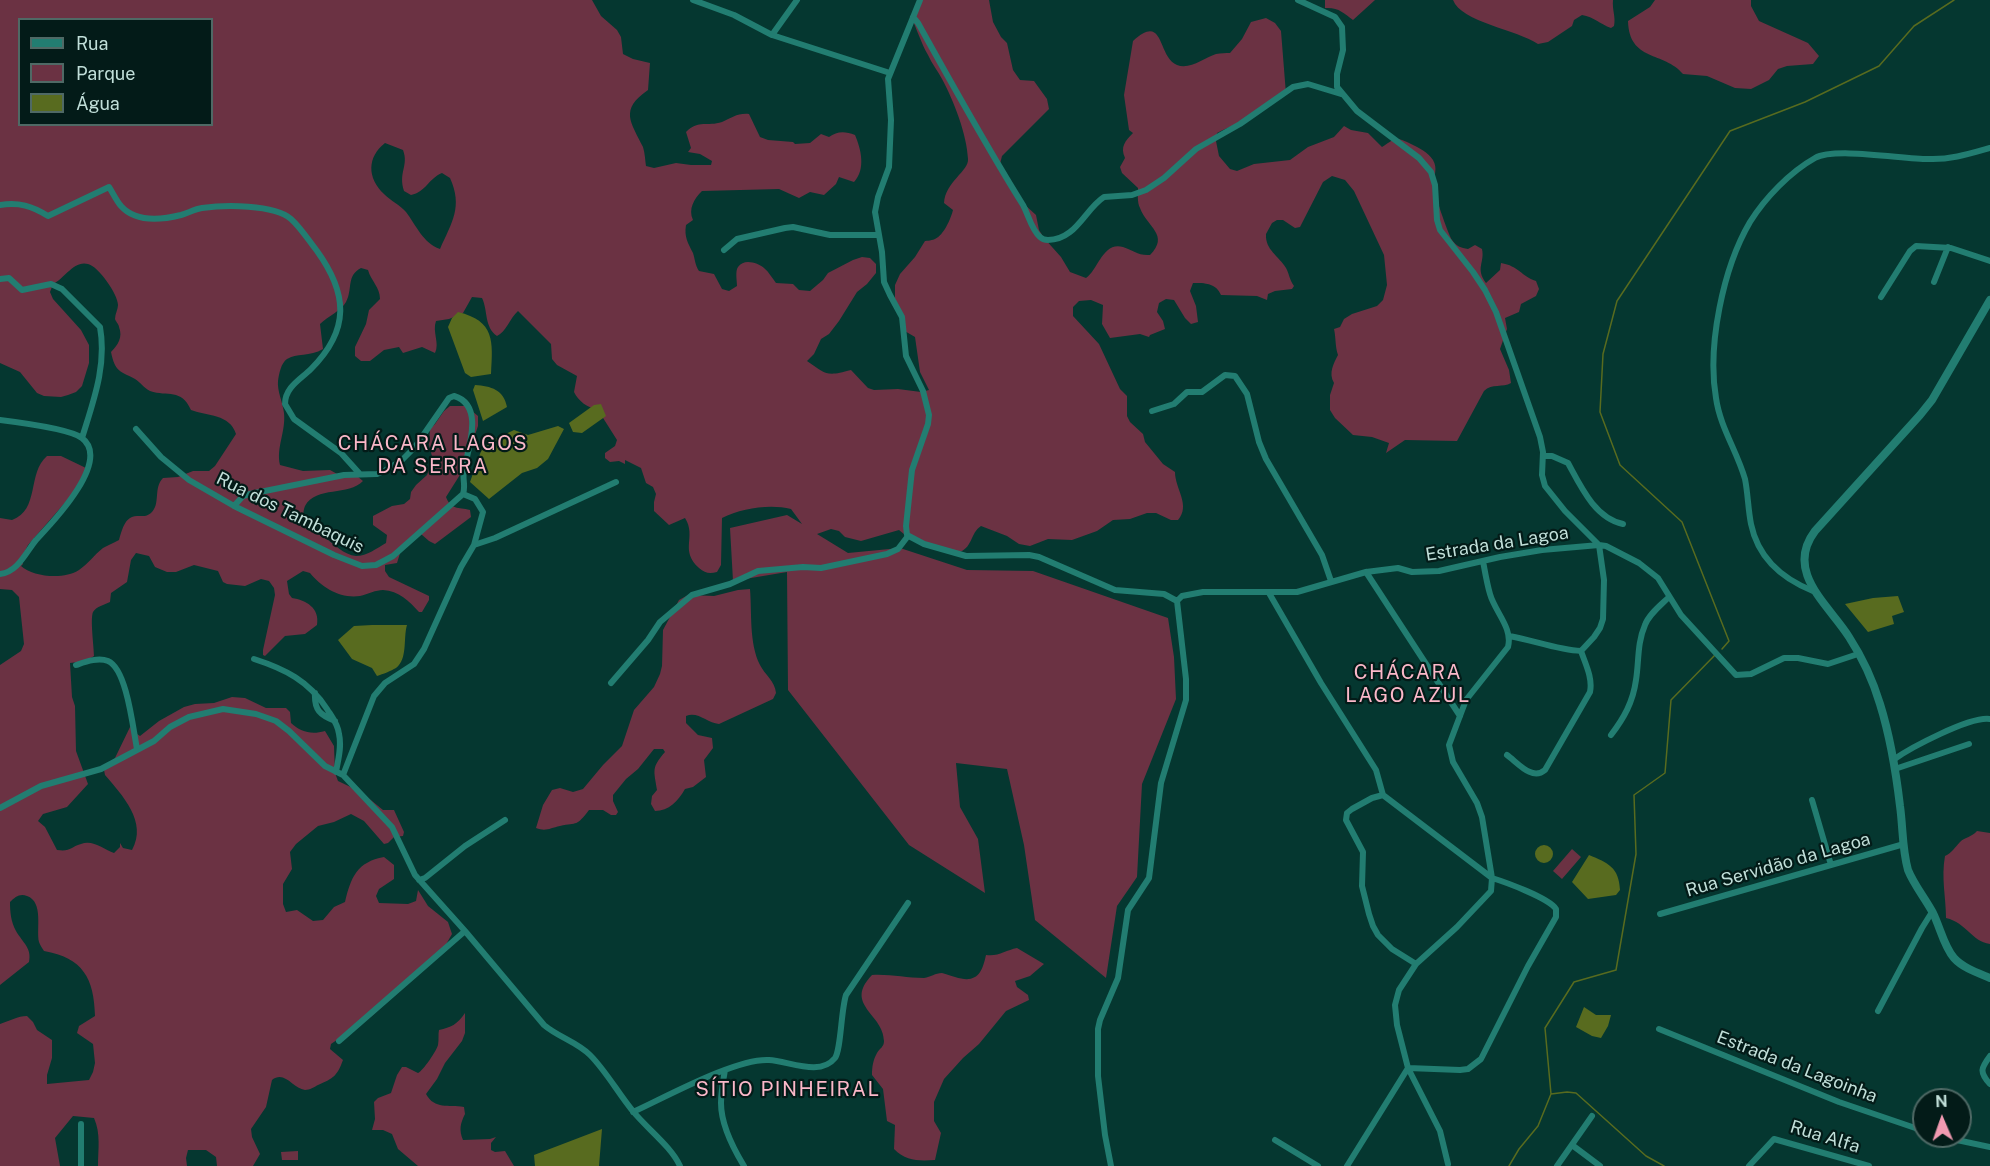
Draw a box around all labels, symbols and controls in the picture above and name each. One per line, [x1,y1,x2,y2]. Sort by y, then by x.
legend [18,18,213,126]
text: Rua [76,33,108,54]
text: Parque [76,63,136,84]
text: Água [76,93,120,114]
district label: CHÁCARA LAGOS DA SERRA [338,432,528,479]
street label: Rua dos Tambaquis [213,468,367,558]
street label: Estrada da Lagoa [1424,522,1570,566]
district label: CHÁCARA LAGO AZUL [1345,661,1471,708]
street label: Rua Servidão da Lagoa [1683,828,1873,902]
street label: Estrada da Lagoinha [1714,1026,1880,1108]
district label: SÍTIO PINHEIRAL [696,1078,880,1102]
north arrow [1912,1088,1972,1148]
text: N [1935,1092,1948,1111]
street label: Rua Alfa [1788,1116,1862,1158]

